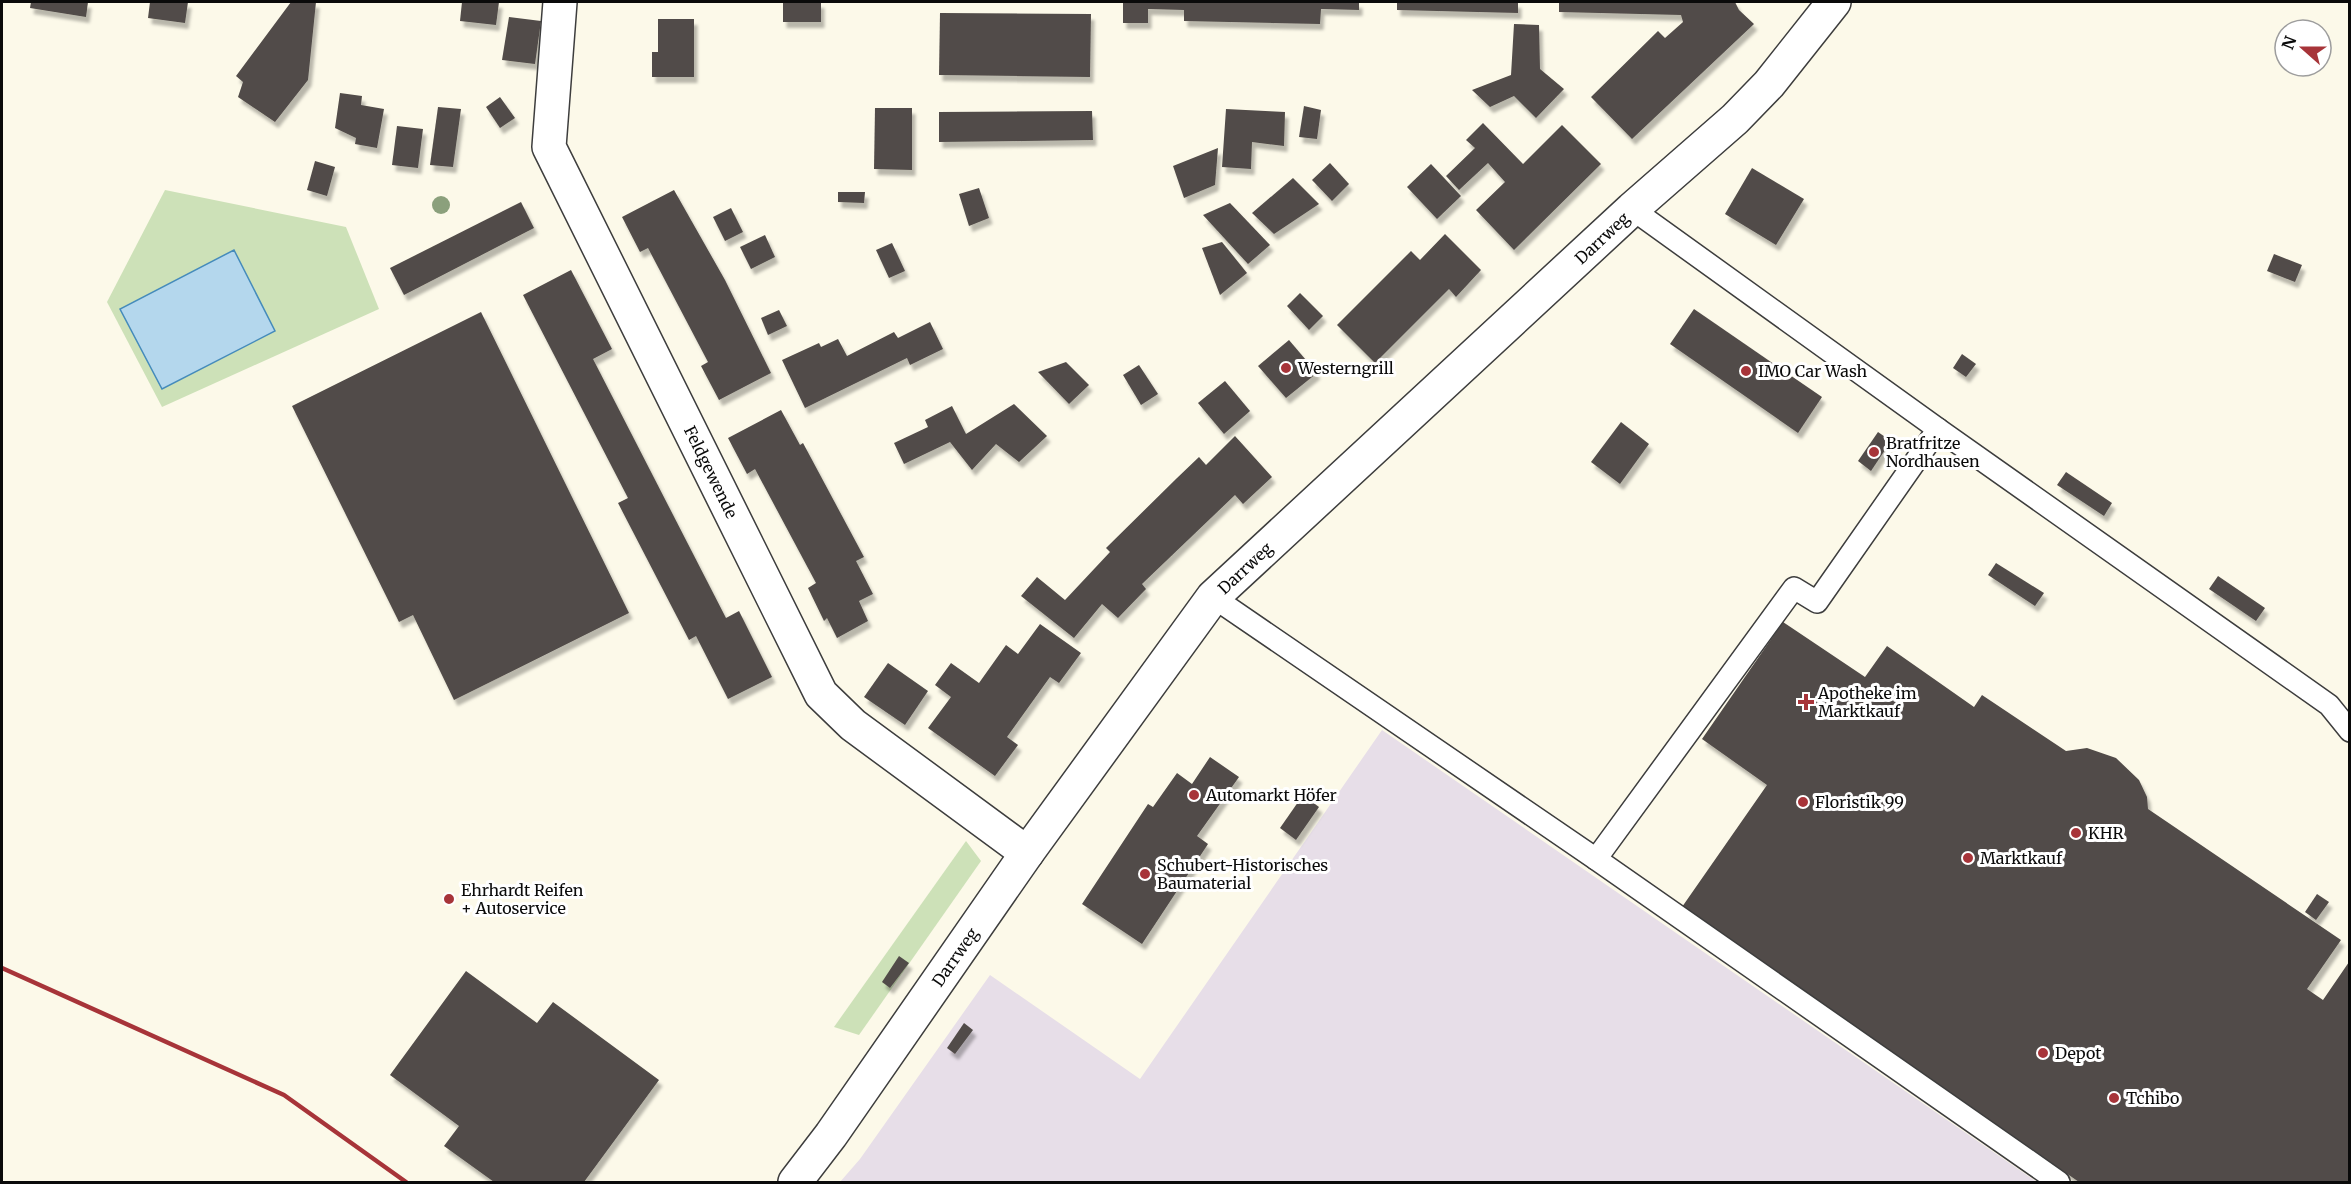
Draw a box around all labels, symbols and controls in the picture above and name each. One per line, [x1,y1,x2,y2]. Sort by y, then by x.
north arrow [2273,18,2333,78]
text: N [2277,33,2301,52]
street label: Darrweg [1571,208,1634,268]
place label: Westerngrill [1297,358,1394,378]
marker: Westerngrill [1279,361,1293,375]
place label: IMO Car Wash [1758,361,1867,381]
marker: IMO Car Wash [1739,364,1753,378]
street label: Feldgewende [680,422,742,522]
place label: Bratfritze Nordhausen [1886,433,1980,471]
marker: Bratfritze Nordhausen [1867,445,1881,459]
street label: Darrweg [1214,538,1277,598]
place label: Apotheke im Marktkauf [1817,683,1917,721]
marker: Apotheke im Marktkauf [1799,695,1813,709]
place label: Automarkt Höfer [1205,785,1337,805]
marker: Automarkt Höfer [1187,788,1201,802]
place label: Floristik 99 [1815,792,1904,812]
marker: Floristik 99 [1796,795,1810,809]
place label: KHR [2088,823,2125,843]
marker: KHR [2069,826,2083,840]
place label: Marktkauf [1980,848,2063,868]
marker: Marktkauf [1961,851,1975,865]
place label: Schubert-Historisches Baumaterial [1157,855,1328,893]
marker: Schubert-Historisches Baumaterial [1138,867,1152,881]
place label: Ehrhardt Reifen + Autoservice [461,880,584,918]
marker: Ehrhardt Reifen + Autoservice [442,892,456,906]
street label: Darrweg [928,924,983,990]
place label: Depot [2055,1043,2102,1063]
marker: Depot [2036,1046,2050,1060]
place label: Tchibo [2126,1088,2179,1108]
marker: Tchibo [2107,1091,2121,1105]

